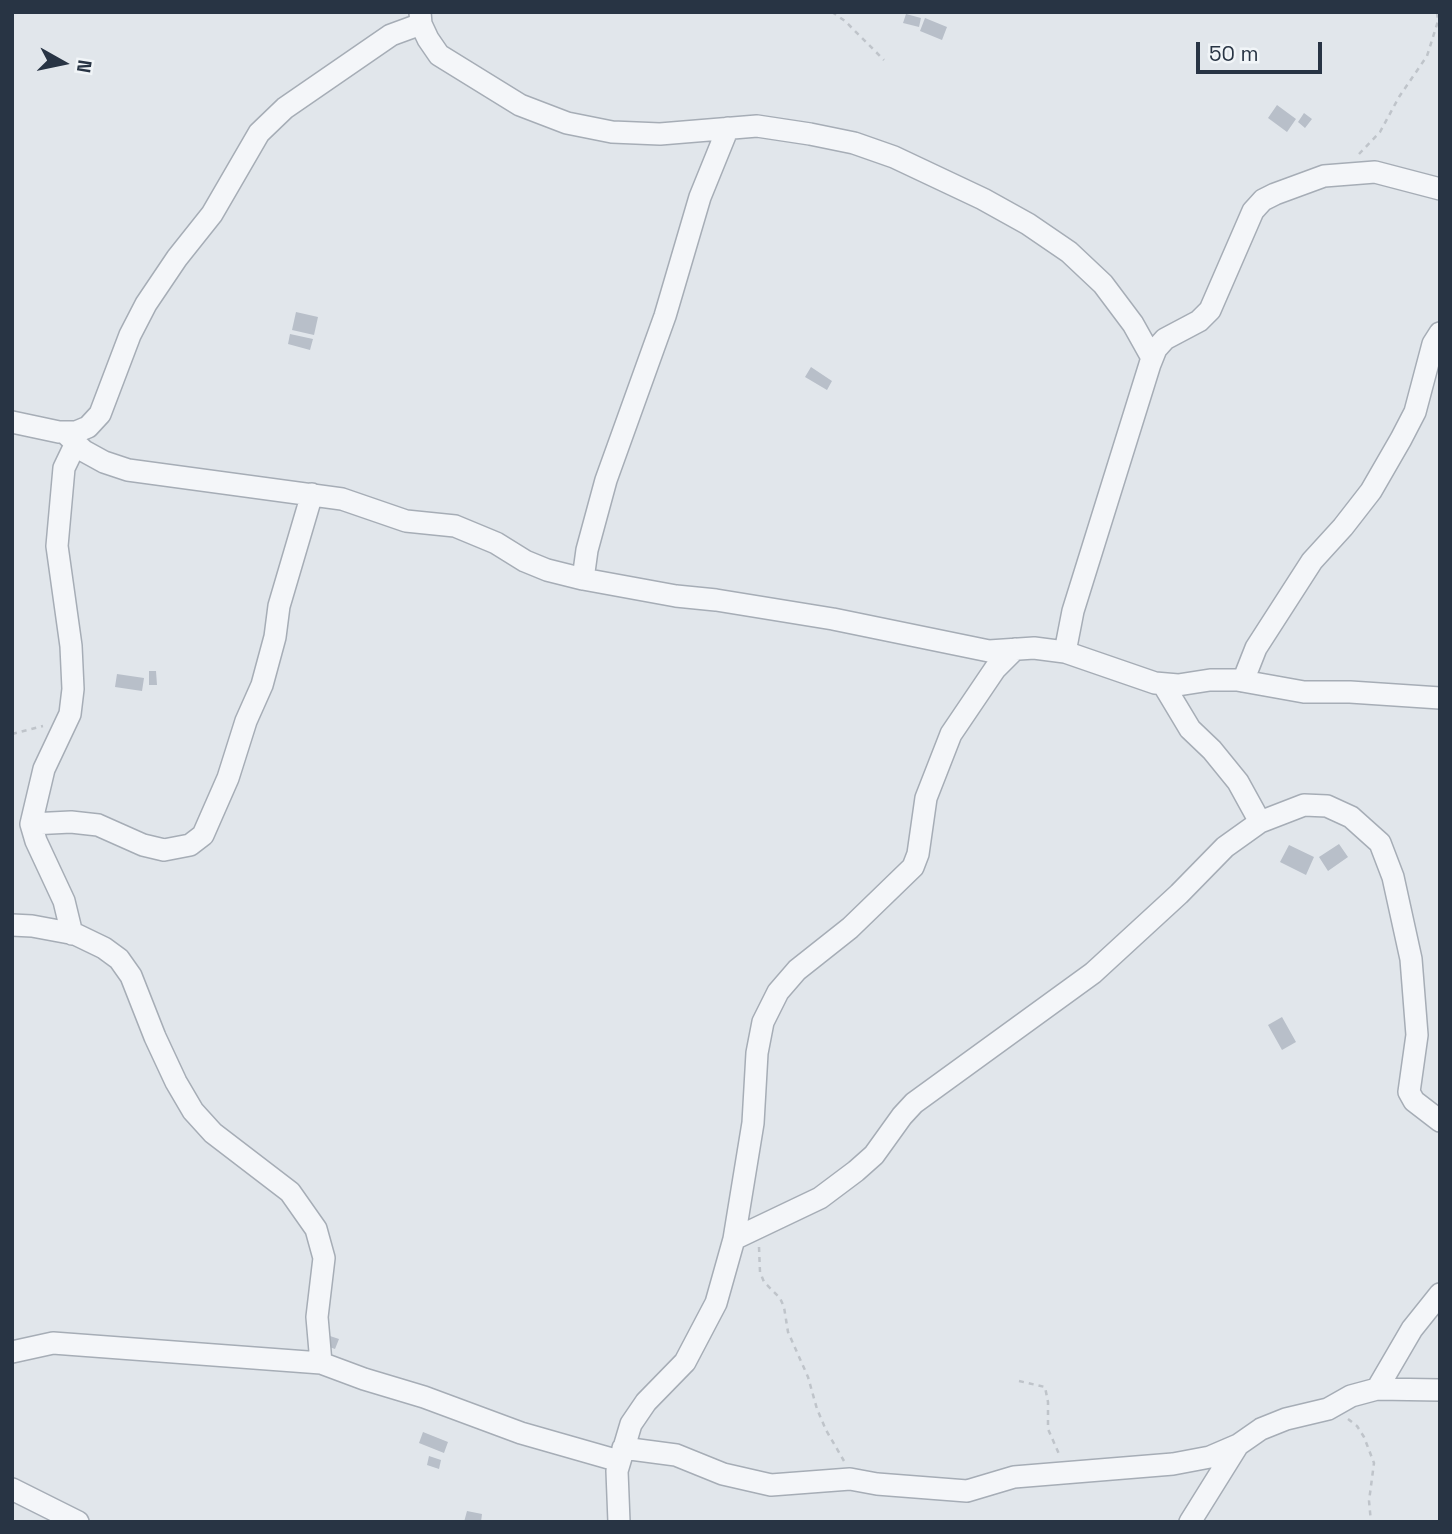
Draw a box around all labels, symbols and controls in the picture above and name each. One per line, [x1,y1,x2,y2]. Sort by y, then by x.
north arrow [28,28,98,98]
scale bar [1200,28,1326,72]
text: 50 m [1209,40,1259,67]
text: N [71,58,98,75]

